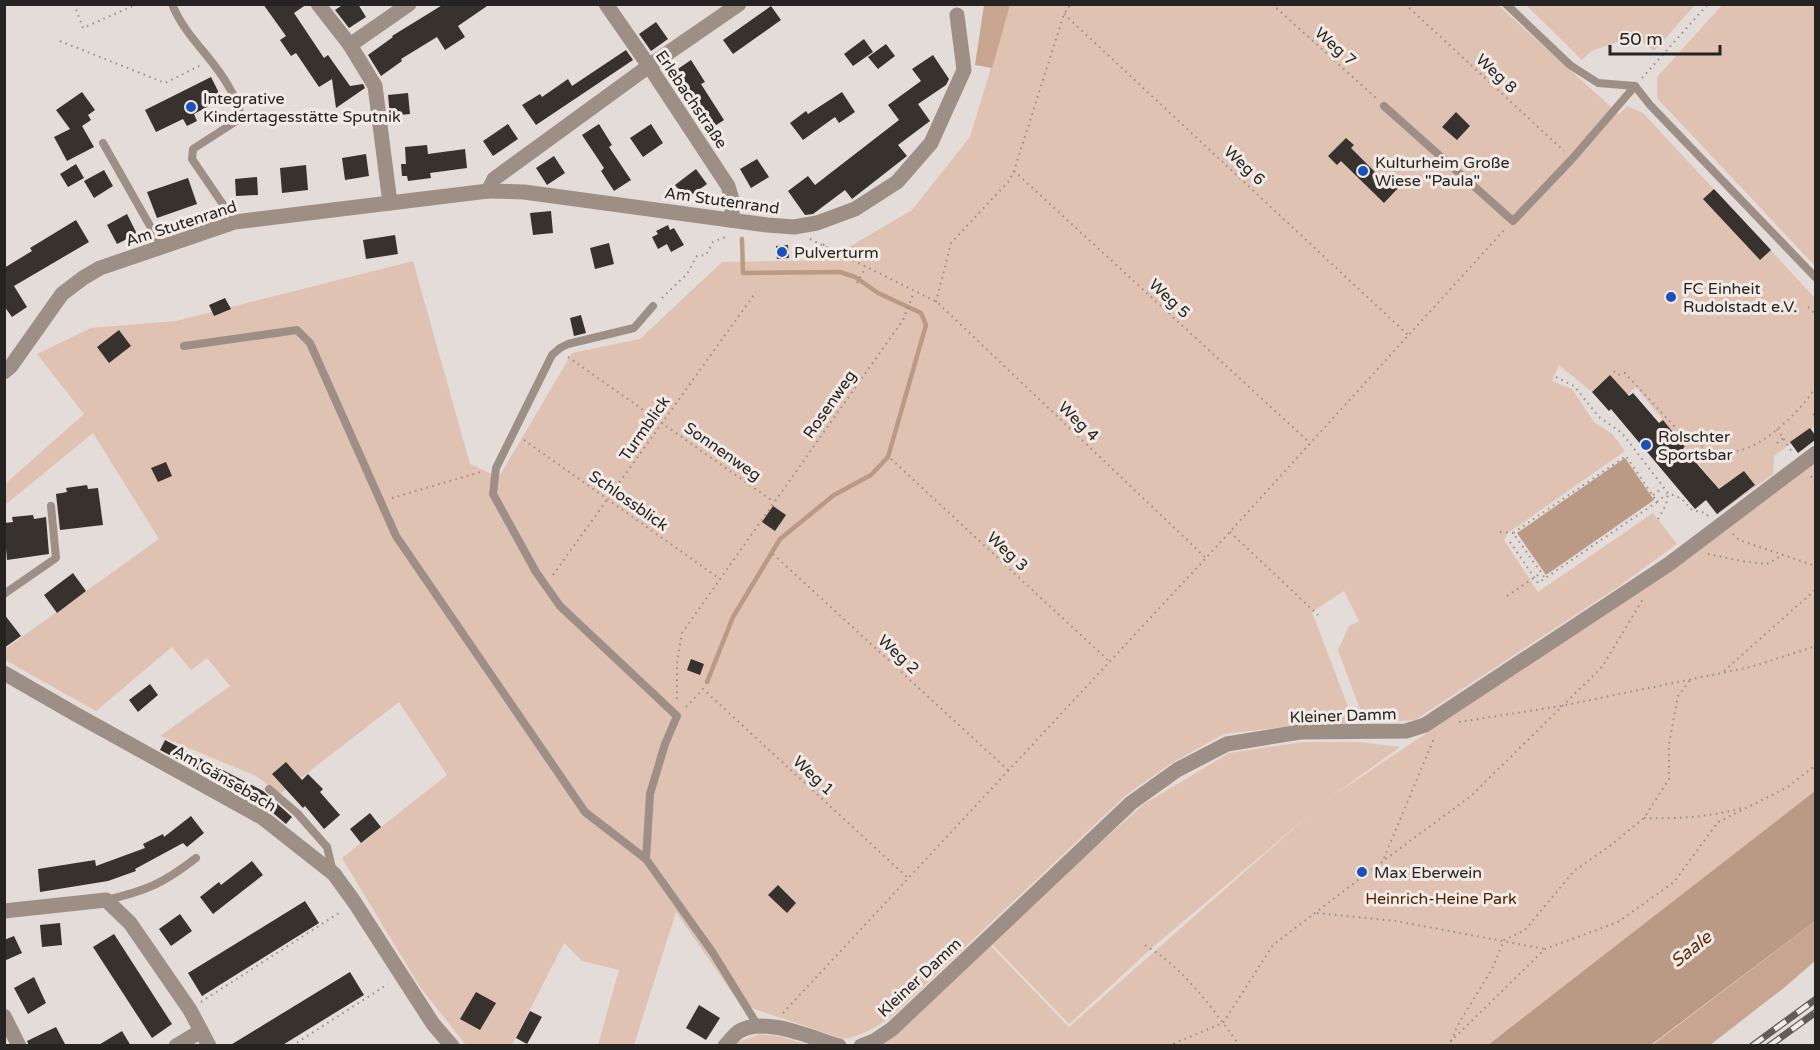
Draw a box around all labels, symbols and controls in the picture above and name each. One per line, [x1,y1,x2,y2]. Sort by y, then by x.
scale bar [1610,18,1720,56]
street label: Weg 7 [1310,23,1360,71]
text: 50 m [1619,28,1663,50]
street label: Erlebachstraße [651,47,731,153]
street label: Weg 8 [1472,50,1521,98]
place label: Integrative Kindertagesstätte Sputnik [203,89,401,127]
marker: Integrative Kindertagesstätte Sputnik [184,100,198,114]
street label: Weg 6 [1220,142,1269,190]
place label: Kulturheim Große Wiese "Paula" [1375,153,1510,191]
marker: Kulturheim Große Wiese "Paula" [1356,164,1370,178]
street label: Am Stutenrand [663,183,781,219]
street label: Am Stutenrand [123,197,239,251]
place label: Pulverturm [794,243,879,263]
marker: Pulverturm [775,245,789,259]
street label: Weg 5 [1145,275,1194,323]
place label: FC Einheit Rudolstadt e.V. [1683,279,1797,317]
marker: FC Einheit Rudolstadt e.V. [1664,290,1678,304]
street label: Rosenweg [799,366,861,443]
street label: Turmblick [615,392,675,465]
street label: Weg 4 [1054,398,1103,446]
street label: Sonnenweg [680,418,765,486]
place label: Rolschter Sportsbar [1658,427,1734,465]
marker: Rolschter Sportsbar [1639,438,1653,452]
street label: Schlossblick [585,466,672,536]
street label: Weg 3 [983,528,1032,576]
street label: Weg 2 [874,631,923,679]
street label: Kleiner Damm [1289,704,1397,728]
street label: Am Gänsebach [169,741,280,816]
street label: Weg 1 [789,752,838,800]
place label: Max Eberwein [1374,863,1482,883]
marker: Max Eberwein [1355,865,1369,879]
park label: Heinrich-Heine Park [1365,889,1517,909]
water label: Saale [1666,926,1717,972]
street label: Kleiner Damm [874,934,966,1022]

